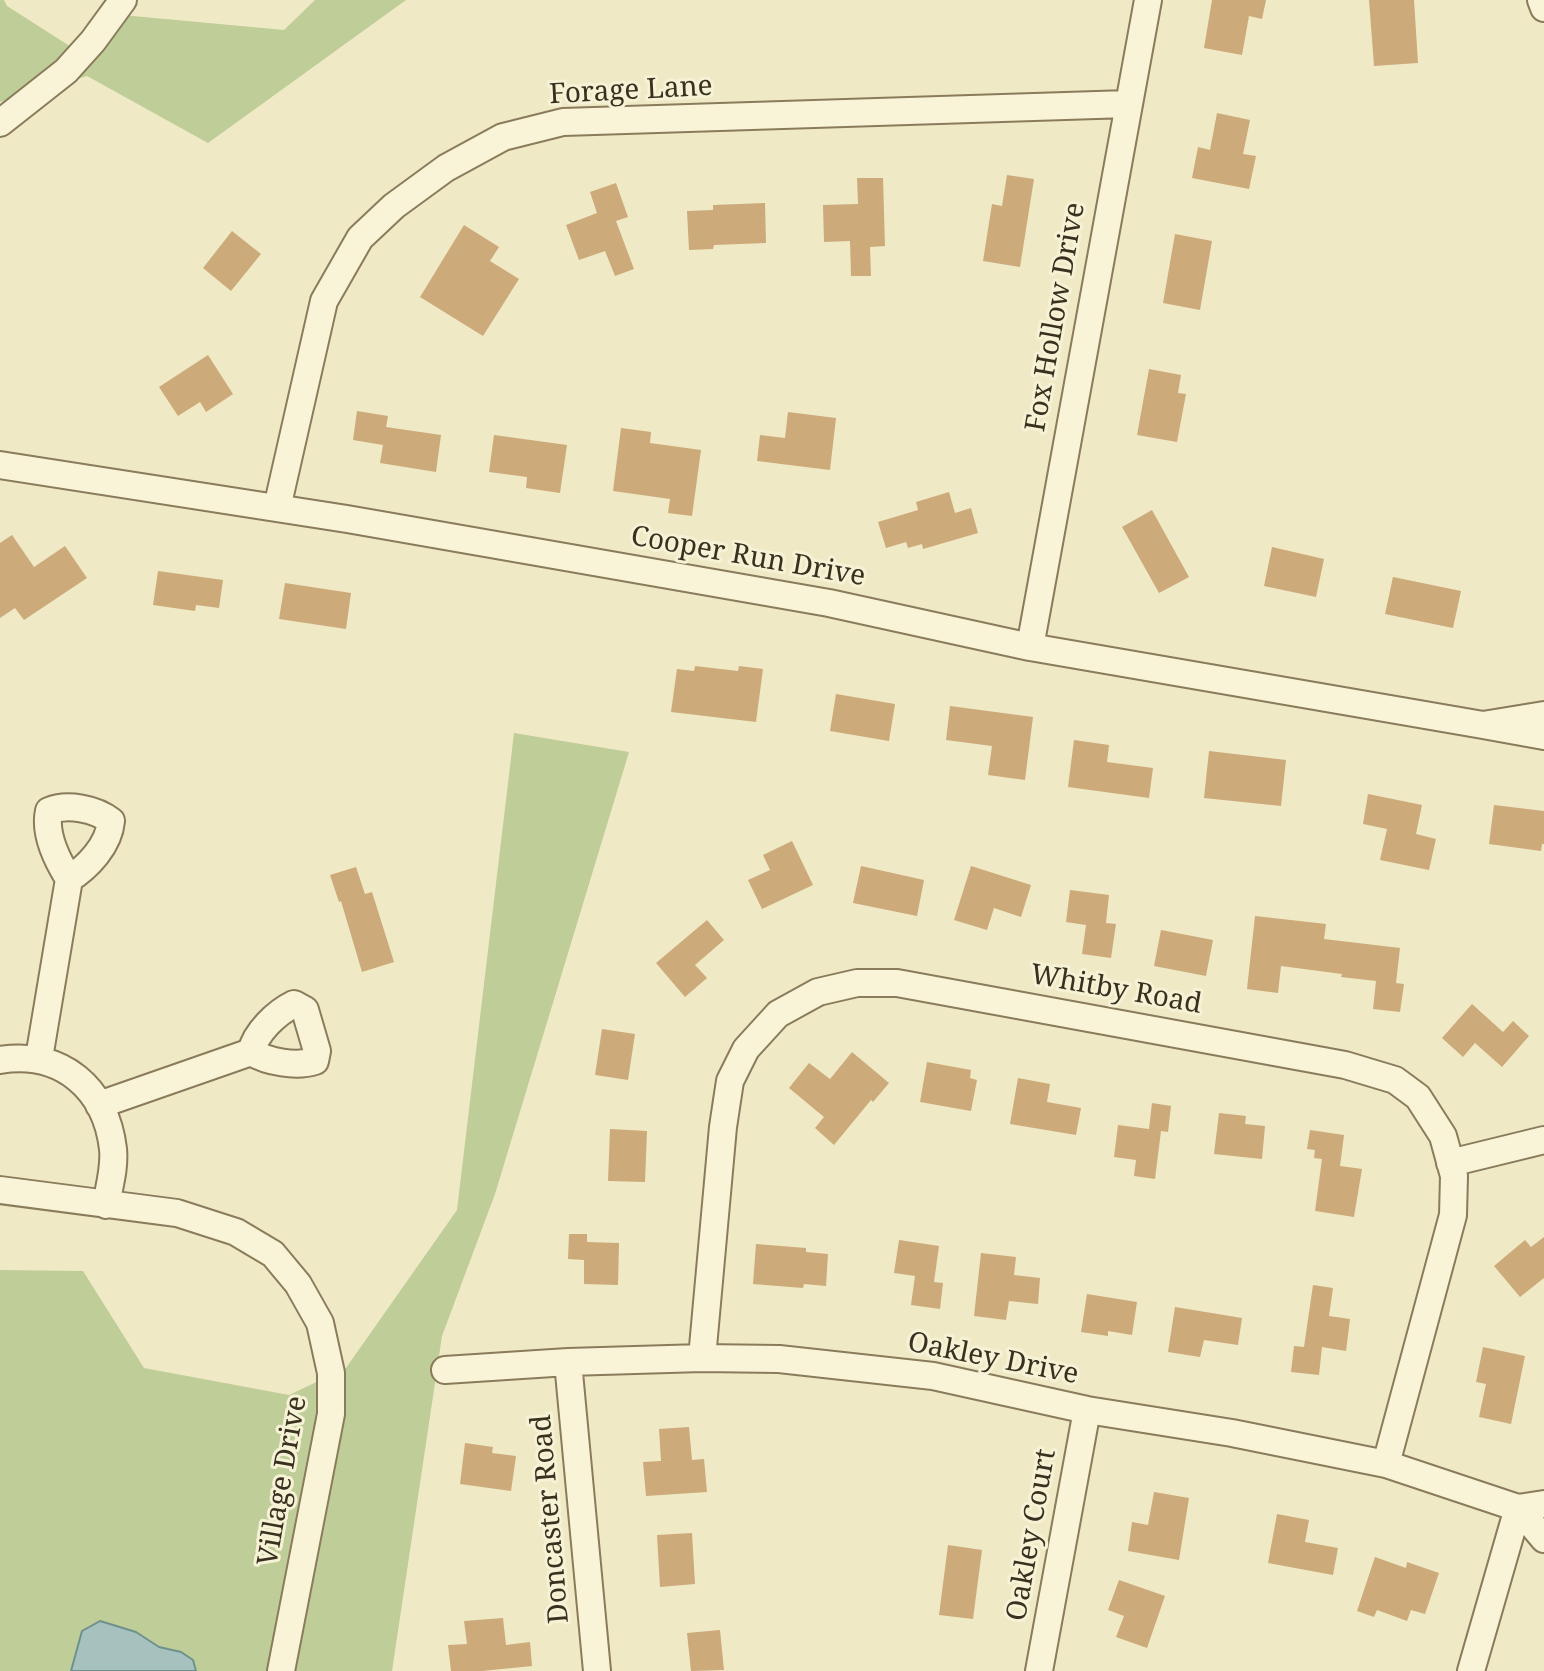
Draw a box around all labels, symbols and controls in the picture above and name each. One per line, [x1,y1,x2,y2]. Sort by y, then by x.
street label: Forage Lane [548,70,714,112]
street label: Fox Hollow Drive [1019,200,1093,434]
street label: Cooper Run Drive [628,520,868,594]
street label: Whitby Road [1028,958,1204,1022]
street label: Oakley Drive [905,1326,1081,1392]
street label: Village Drive [252,1393,314,1569]
street label: Doncaster Road [525,1413,577,1625]
street label: Oakley Court [1000,1446,1064,1624]

